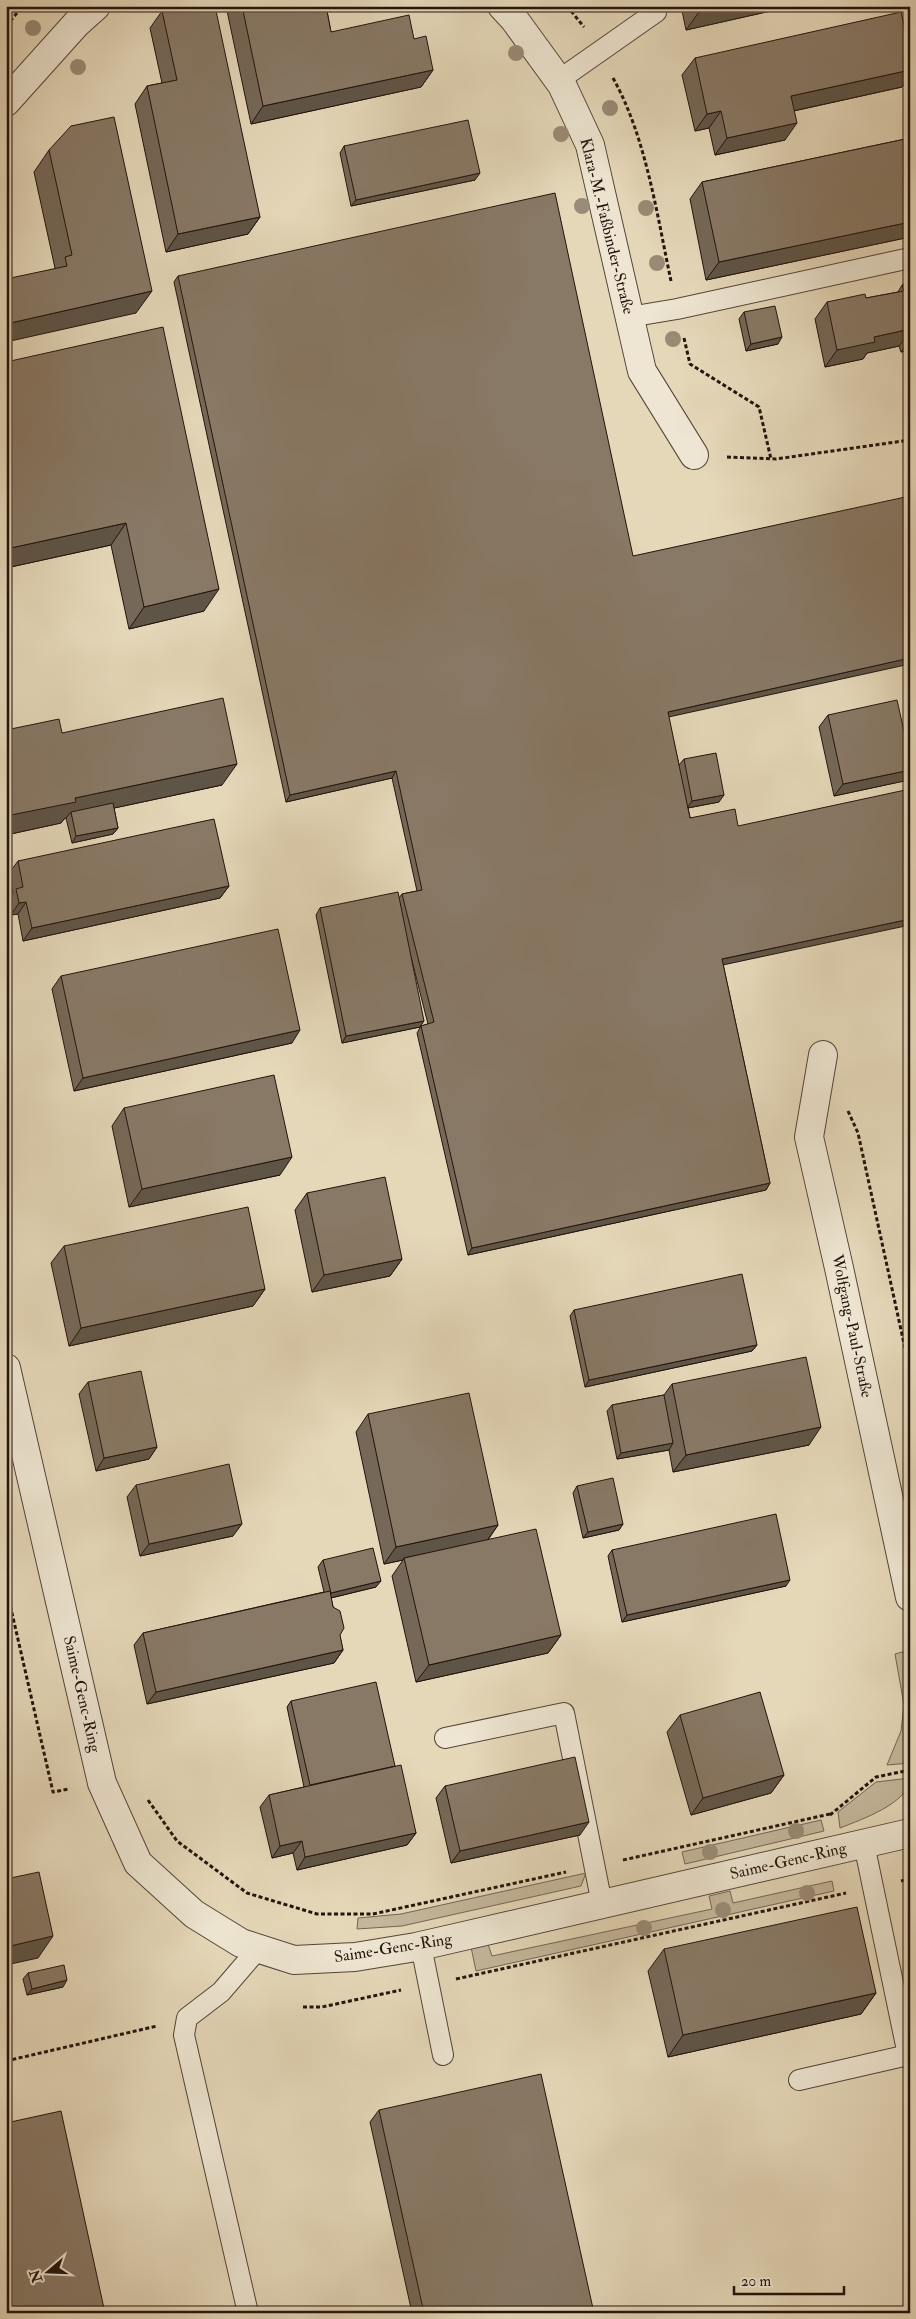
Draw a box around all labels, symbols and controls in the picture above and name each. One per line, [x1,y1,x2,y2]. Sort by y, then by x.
street label: Klara-M.-Faßbinder-Straße [575,136,639,316]
street label: Wolfgang-Paul-Straße [827,1252,877,1400]
street label: Saime-Genc-Ring [59,1634,105,1755]
street label: Saime-Genc-Ring [728,1838,849,1884]
street label: Saime-Genc-Ring [333,1929,454,1967]
north arrow [22,2246,72,2296]
scale bar [734,2264,844,2296]
text: N [26,2267,47,2286]
text: 20 m [741,2272,771,2291]

